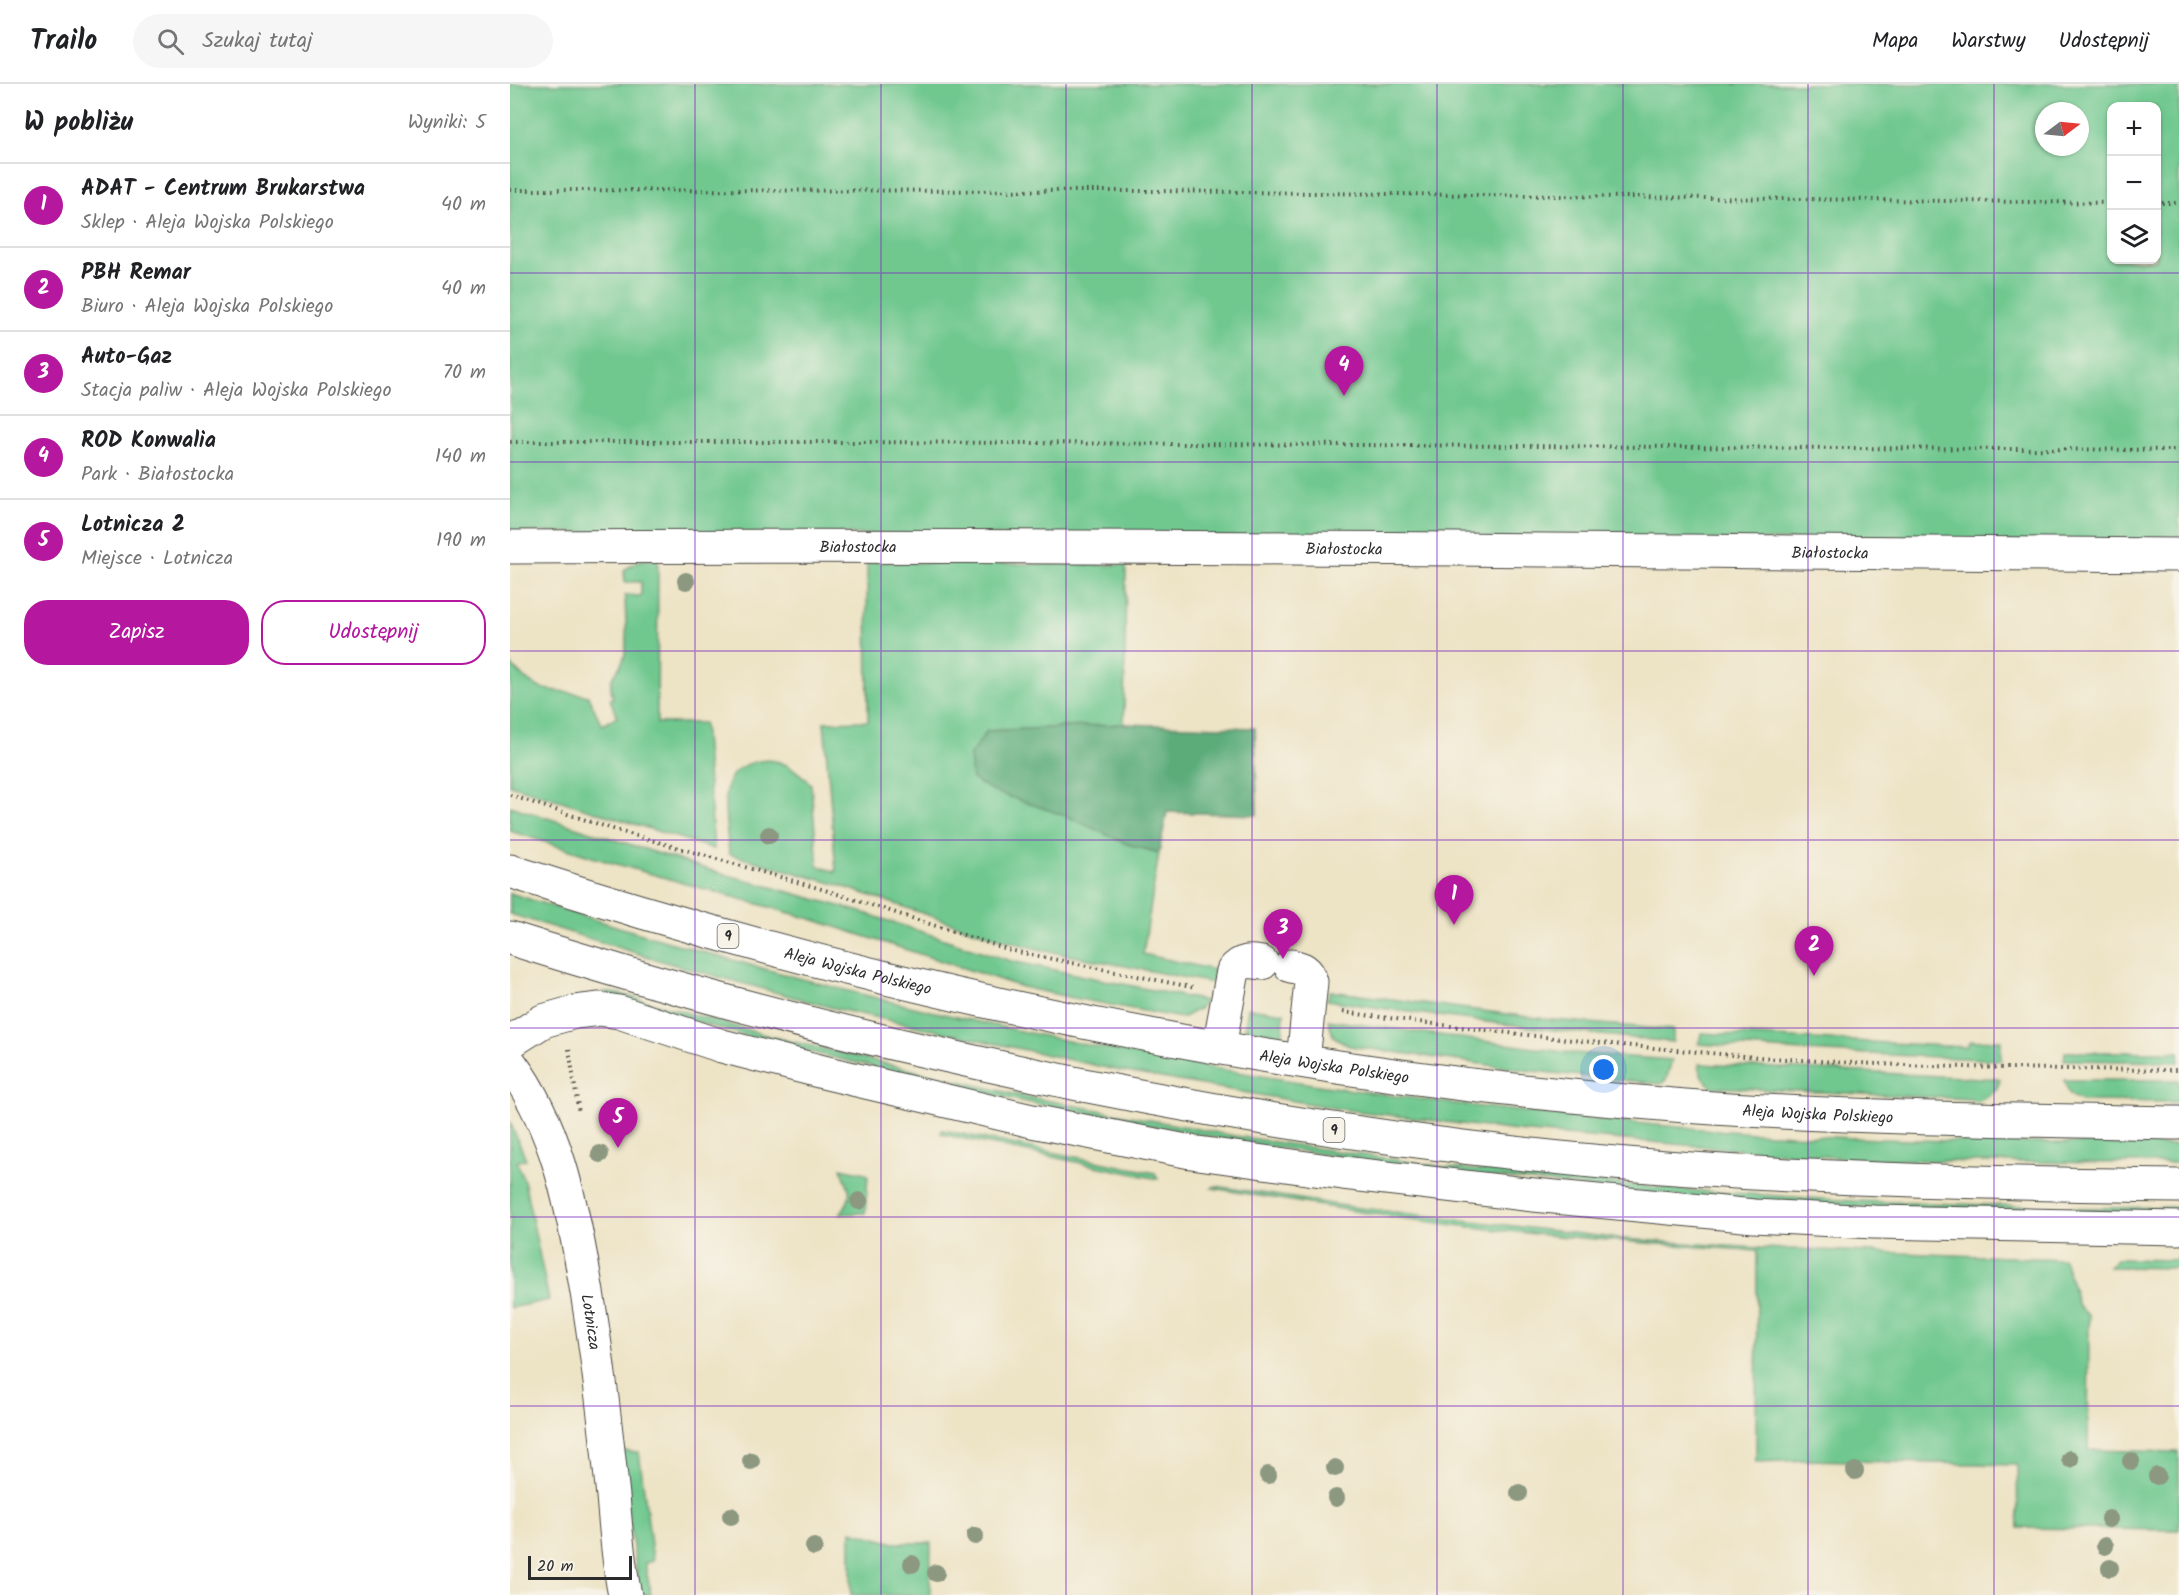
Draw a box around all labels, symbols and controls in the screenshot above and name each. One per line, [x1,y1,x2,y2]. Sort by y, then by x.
search box [133,14,553,68]
text: Trailo [30,19,97,64]
text: Szukaj tutaj [202,24,313,59]
icon: search [154,25,187,58]
text: Mapa [1872,25,1918,58]
text: Warstwy [1951,25,2026,58]
text: Udostępnij [2059,25,2149,58]
text: W pobliżu [24,102,133,144]
north arrow [2035,102,2089,156]
map controls [2107,102,2161,264]
button: + [2107,102,2161,156]
text: Wyniki: 5 [408,107,486,139]
button: − [2107,156,2161,210]
text: ADAT - Centrum Brukarstwa [81,172,365,207]
text: 1 [40,189,47,221]
text: 40 m [441,189,486,221]
text: Sklep · Aleja Wojska Polskiego [81,207,334,239]
button: layers [2107,210,2161,264]
text: PBH Remar [81,256,191,291]
text: 2 [38,273,49,305]
text: 40 m [441,273,486,305]
text: Biuro · Aleja Wojska Polskiego [81,291,333,323]
text: Auto-Gaz [81,340,172,375]
pin: 4 [1324,346,1364,396]
text: 3 [38,357,49,389]
text: 70 m [443,357,486,389]
text: Stacja paliw · Aleja Wojska Polskiego [81,375,392,407]
text: ROD Konwalia [81,424,216,459]
text: 4 [38,441,49,473]
text: 140 m [435,441,486,473]
text: Park · Białostocka [81,459,234,491]
text: Lotnicza 2 [81,508,185,543]
text: 5 [38,525,49,557]
text: 190 m [436,525,486,557]
street label: Białostocka [819,535,897,560]
street label: Białostocka [1305,537,1383,563]
street label: Białostocka [1791,541,1869,567]
text: Miejsce · Lotnicza [81,543,233,575]
button: Zapisz [24,600,249,665]
button: Udostępnij [261,600,486,665]
pin: 1 [1434,876,1474,925]
pin: 3 [1264,910,1302,959]
road number: 9 [718,924,738,948]
pin: 2 [1794,926,1834,976]
street label: Aleja Wojska Polskiego [781,941,934,1002]
street label: Aleja Wojska Polskiego [1257,1044,1410,1091]
your location [1589,1055,1618,1084]
pin: 5 [598,1098,638,1148]
street label: Aleja Wojska Polskiego [1741,1099,1894,1131]
road number: 9 [1324,1118,1344,1142]
street label: Lotnicza [573,1292,607,1351]
scale bar [528,1553,632,1580]
text: 20 m [537,1554,573,1579]

